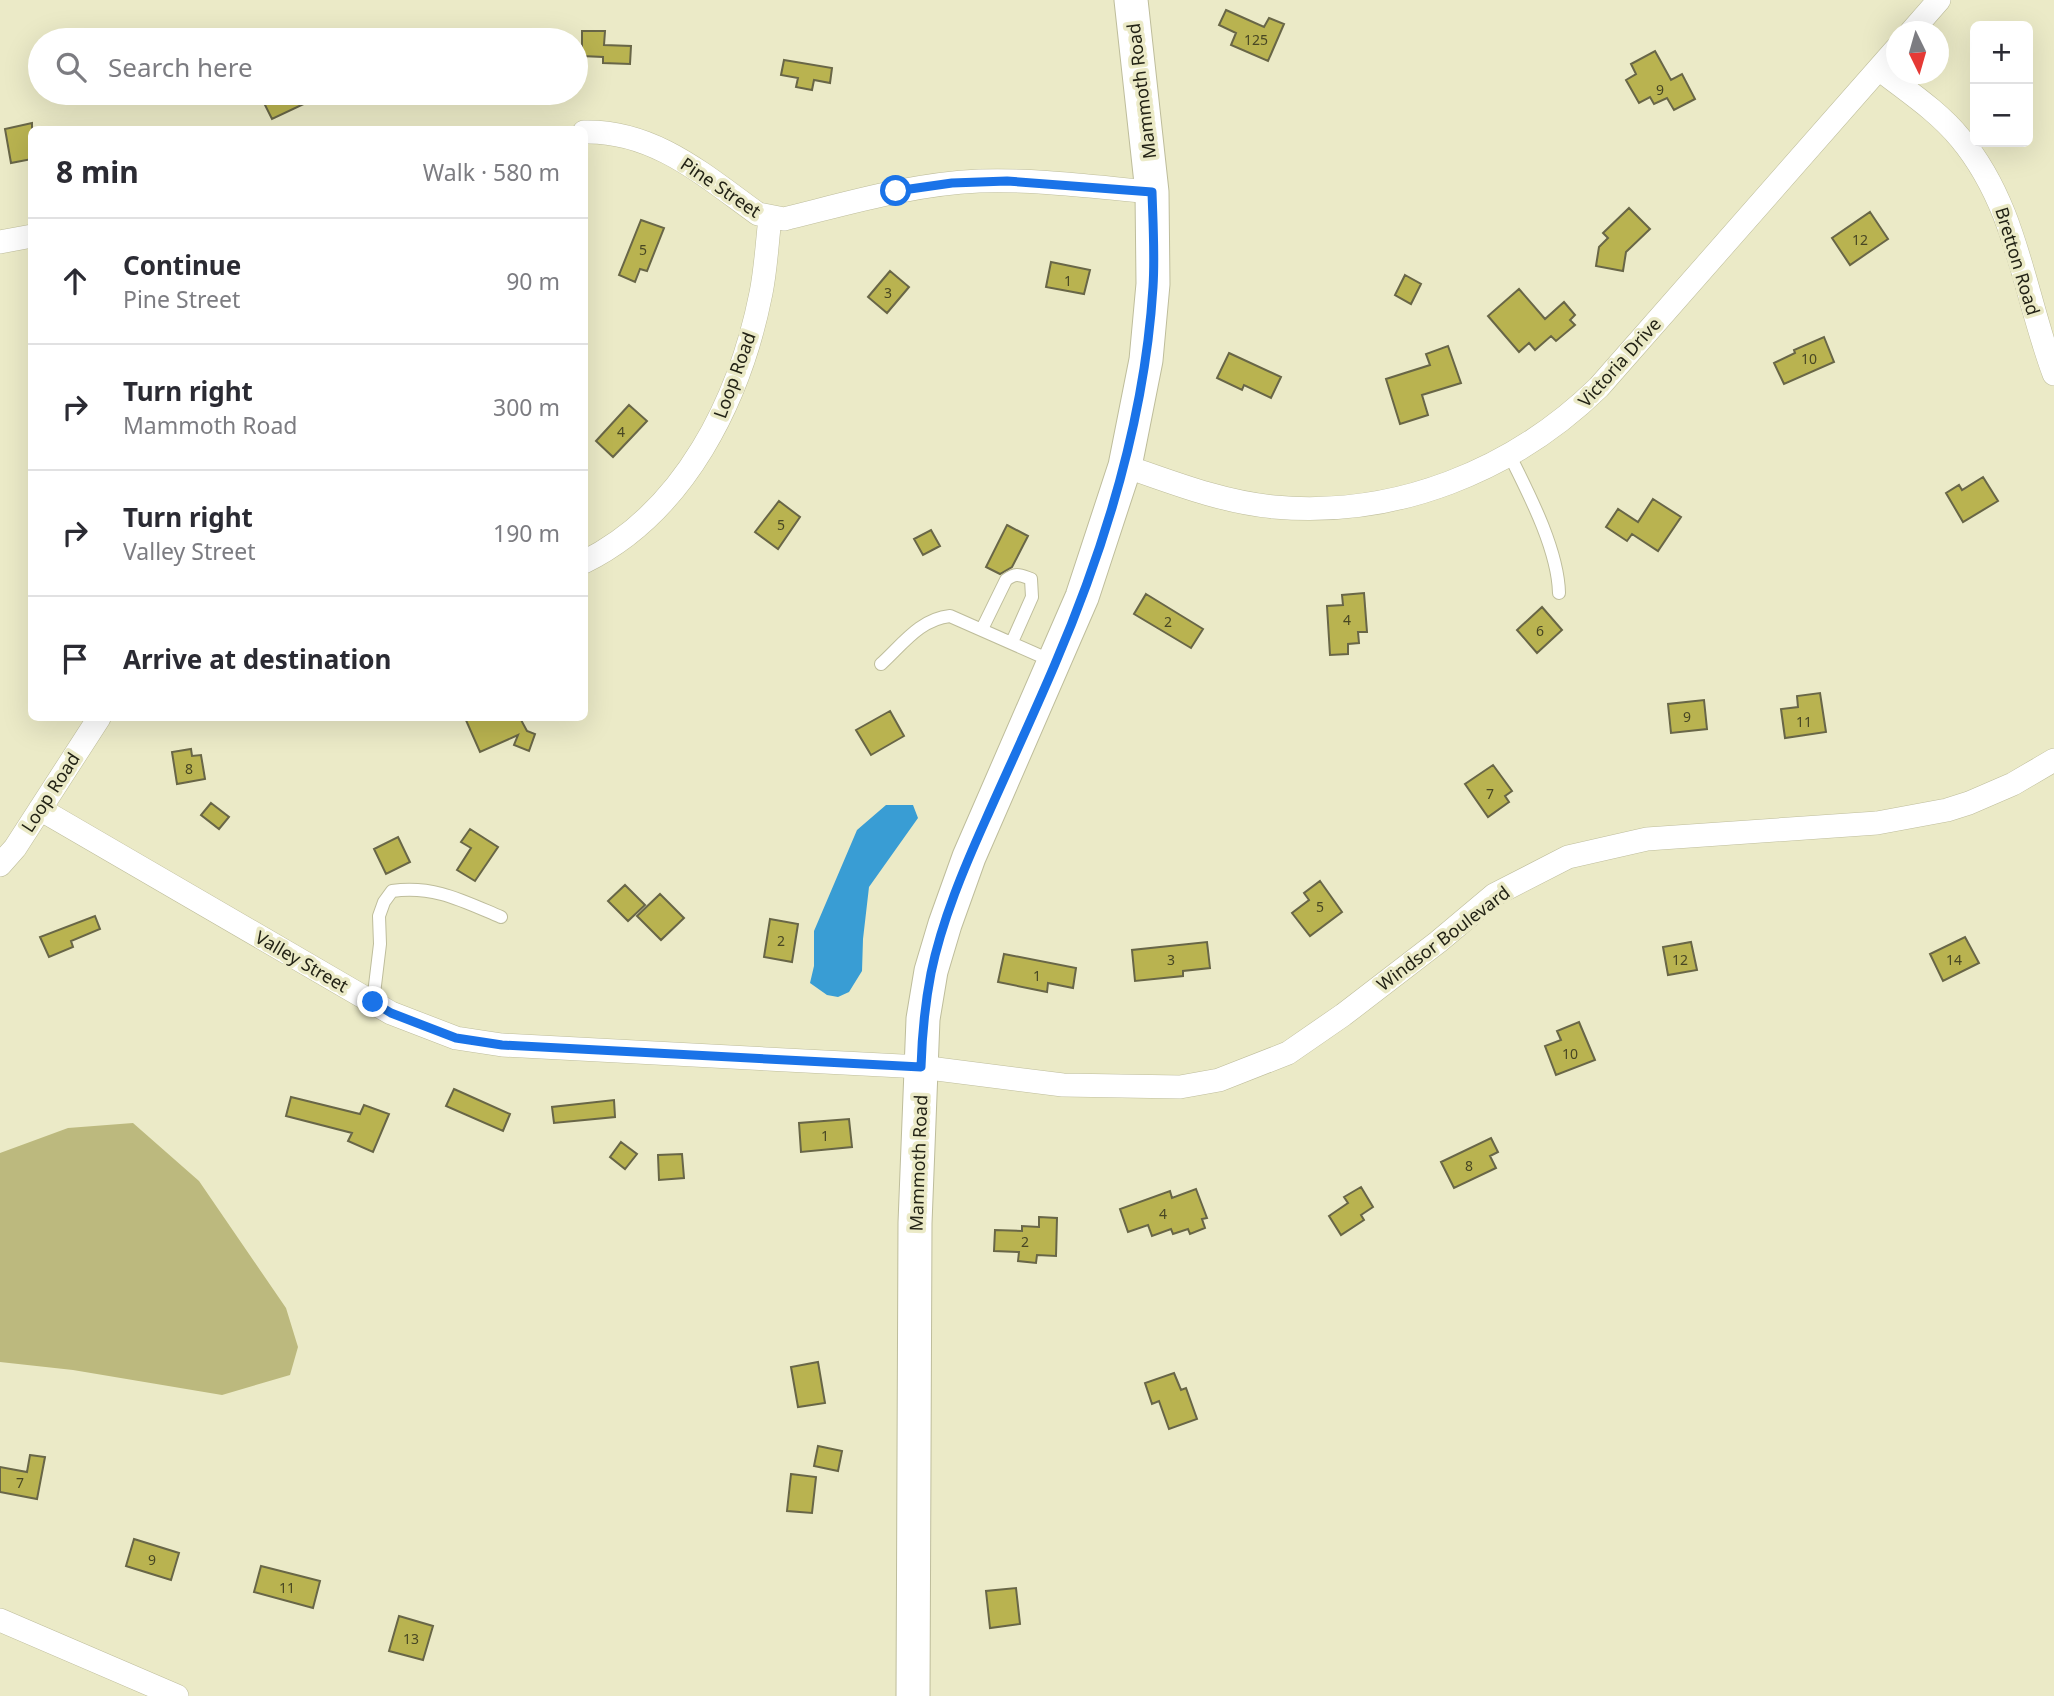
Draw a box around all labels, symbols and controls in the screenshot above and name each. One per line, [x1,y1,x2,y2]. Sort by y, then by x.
north arrow [1886,21,1949,84]
map controls [1970,21,2033,147]
button: + [1970,21,2033,84]
street label: Mammoth Road [1121,22,1161,160]
search box [28,28,588,105]
house number: 125 [1244,30,1268,49]
icon: search [52,48,90,86]
text: Search here [108,49,253,85]
house number: 9 [1656,80,1664,99]
button: − [1970,84,2033,147]
text: 8 min [56,151,139,192]
street label: Pine Street [676,151,766,223]
text: Walk · 580 m [423,156,560,188]
route start [880,175,911,206]
street label: Bretton Road [1990,204,2046,318]
house number: 12 [1852,230,1868,249]
house number: 5 [639,240,647,259]
text: Continue [123,247,241,283]
icon: ahead [56,262,94,300]
text: 90 m [506,265,560,297]
house number: 1 [1064,271,1072,290]
text: Pine Street [123,283,240,315]
house number: 3 [884,283,892,302]
street label: Victoria Drive [1572,312,1666,412]
street label: Loop Road [707,329,761,421]
house number: 10 [1801,349,1817,368]
text: Turn right [123,373,253,409]
icon: right [56,388,94,426]
text: 300 m [493,391,560,423]
text: Mammoth Road [123,409,297,441]
house number: 4 [617,422,625,441]
text: Turn right [123,499,253,535]
icon: right [56,514,94,552]
house number: 5 [777,515,785,534]
text: 190 m [493,517,560,549]
text: Valley Street [123,535,256,567]
house number: 4 [1343,610,1351,629]
house number: 2 [1164,612,1172,631]
house number: 6 [1536,621,1544,640]
icon: arrive [56,640,94,678]
text: Arrive at destination [123,641,392,677]
house number: 9 [1683,707,1691,726]
house number: 11 [1796,712,1812,731]
street label: Loop Road [15,748,85,836]
house number: 8 [185,759,193,778]
house number: 7 [1486,784,1494,803]
street label: Windsor Boulevard [1372,880,1514,996]
house number: 5 [1316,897,1324,916]
street label: Valley Street [251,925,353,998]
house number: 2 [777,931,785,950]
house number: 3 [1167,950,1175,969]
house number: 12 [1672,950,1688,969]
house number: 14 [1946,950,1962,969]
house number: 1 [1033,966,1041,985]
route end [357,986,388,1017]
house number: 10 [1562,1044,1578,1063]
street label: Mammoth Road [904,1094,932,1232]
house number: 1 [821,1126,829,1145]
house number: 8 [1465,1156,1473,1175]
house number: 4 [1159,1204,1167,1223]
house number: 2 [1021,1232,1029,1251]
house number: 7 [16,1473,24,1492]
house number: 9 [148,1550,156,1569]
house number: 11 [279,1578,295,1597]
house number: 13 [403,1629,419,1648]

